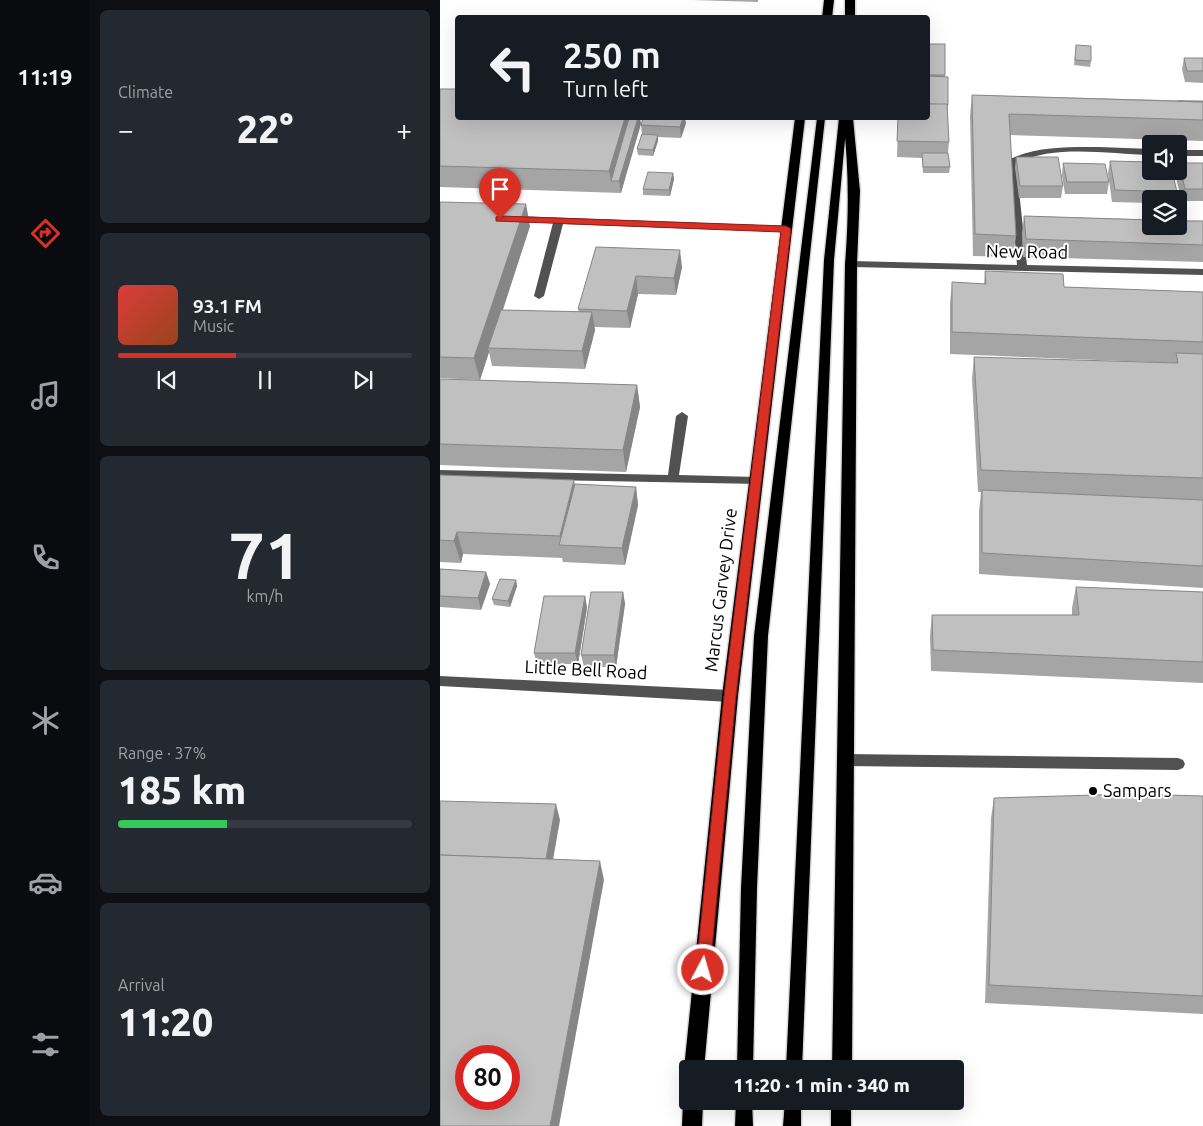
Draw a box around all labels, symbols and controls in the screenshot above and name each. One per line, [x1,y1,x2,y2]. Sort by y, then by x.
icon: left [480,35,545,100]
text: 250 m [563,35,661,75]
text: 11:19 [17,64,73,89]
text: Turn left [563,76,648,101]
text: Climate [118,83,173,101]
text: 22° [237,108,293,150]
text: − [118,114,134,145]
text: + [396,114,412,145]
map controls [1142,135,1187,235]
button: sound [1142,135,1187,180]
pin [479,168,521,219]
icon: arrive [486,175,514,203]
button: layers [1142,190,1187,235]
icon: directions [28,216,63,251]
street label: New Road [986,240,1068,262]
text: 93.1 FM [193,295,262,317]
text: Music [193,317,234,335]
icon: previous [153,366,181,394]
icon: pause [251,366,279,394]
icon: next [349,366,377,394]
icon: music [28,378,63,413]
street label: Marcus Garvey Drive [700,507,740,673]
text: 71 [228,518,302,591]
icon: phone [28,540,63,575]
text: km/h [247,587,283,605]
street label: Little Bell Road [524,656,648,682]
icon: climate [28,703,63,738]
text: Range · 37% [118,744,206,762]
text: 185 km [118,769,246,811]
place label: Sampars [1103,780,1172,800]
marker: Sampars [1087,785,1099,797]
icon: car [28,865,63,900]
position arrow [676,943,728,995]
text: Arrival [118,976,165,994]
text: 11:20 [118,1001,213,1043]
icon: filters [28,1027,63,1062]
speed limit sign: 80 [455,1045,520,1110]
text: 11:20 · 1 min · 340 m [733,1074,910,1096]

